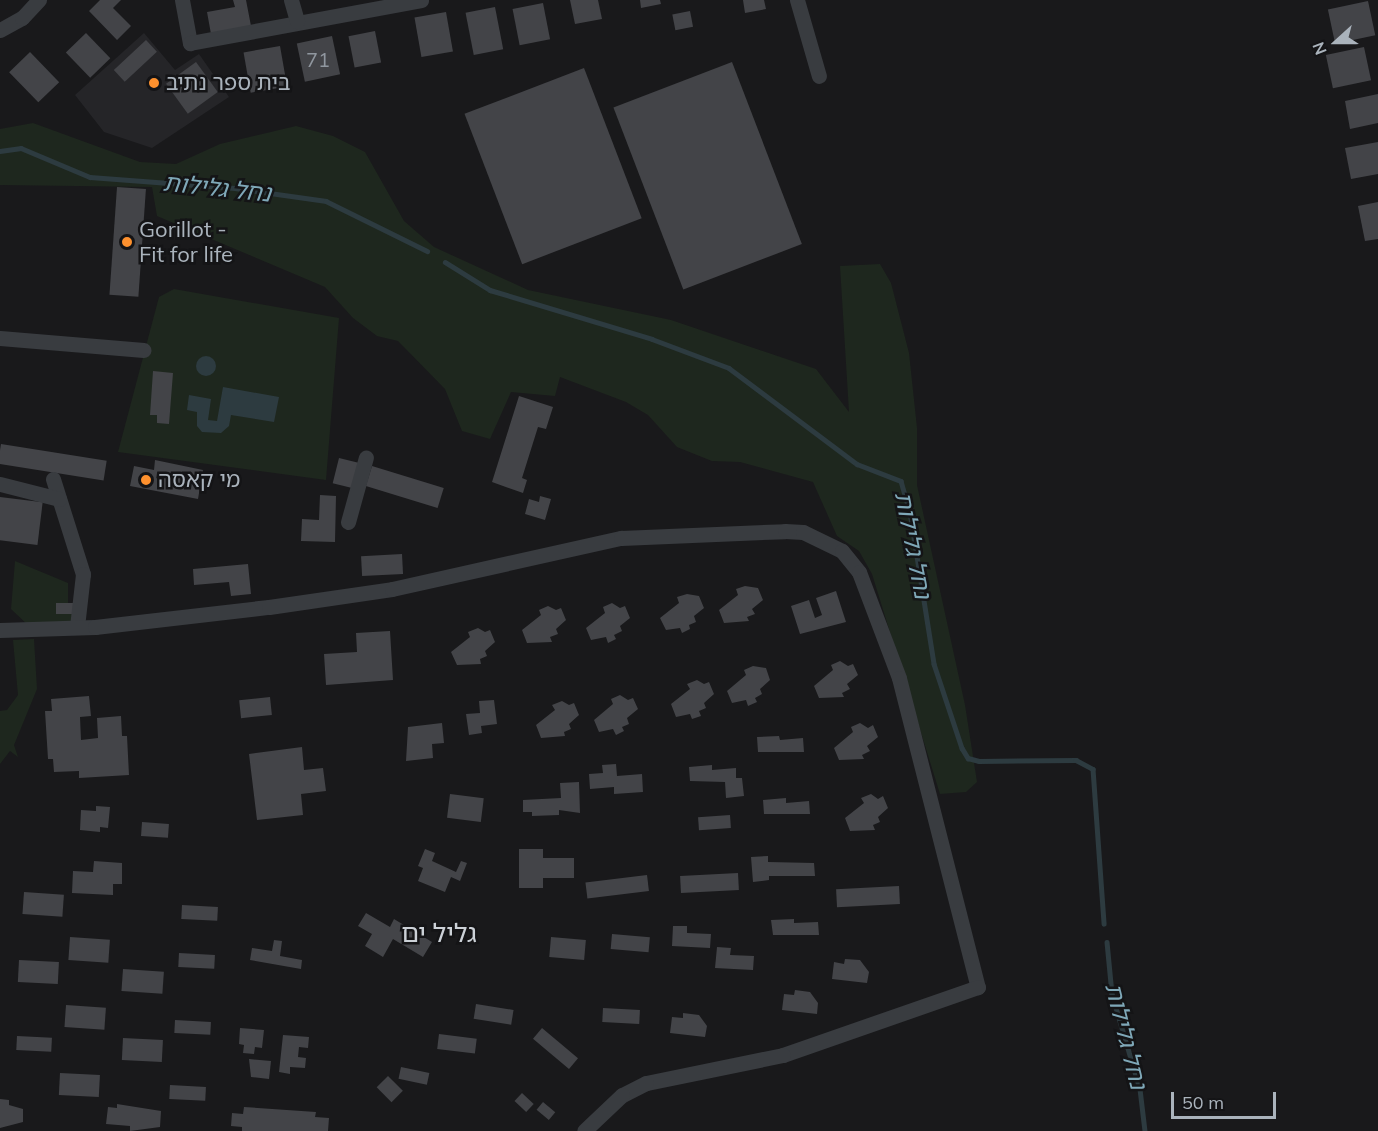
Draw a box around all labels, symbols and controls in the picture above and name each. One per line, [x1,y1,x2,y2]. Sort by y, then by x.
north arrow [1306,12,1366,72]
text: N [1308,39,1331,58]
house number: 71 [306,47,330,71]
place label: בית ספר נתיב [166,70,291,96]
marker: בית ספר נתיב [147,76,161,90]
water label: נחל גלילות [162,168,272,208]
place label: Gorillot - Fit for life [139,216,233,268]
marker: Gorillot - Fit for life [120,235,134,249]
place label: מי קאסה [158,467,240,493]
marker: מי קאסה [139,473,153,487]
water label: נחל גלילות [889,489,937,601]
district label: גליל ים [401,917,477,949]
water label: נחל גלילות [1099,980,1153,1092]
scale bar [1174,1080,1279,1118]
text: 50 m [1182,1091,1224,1114]

